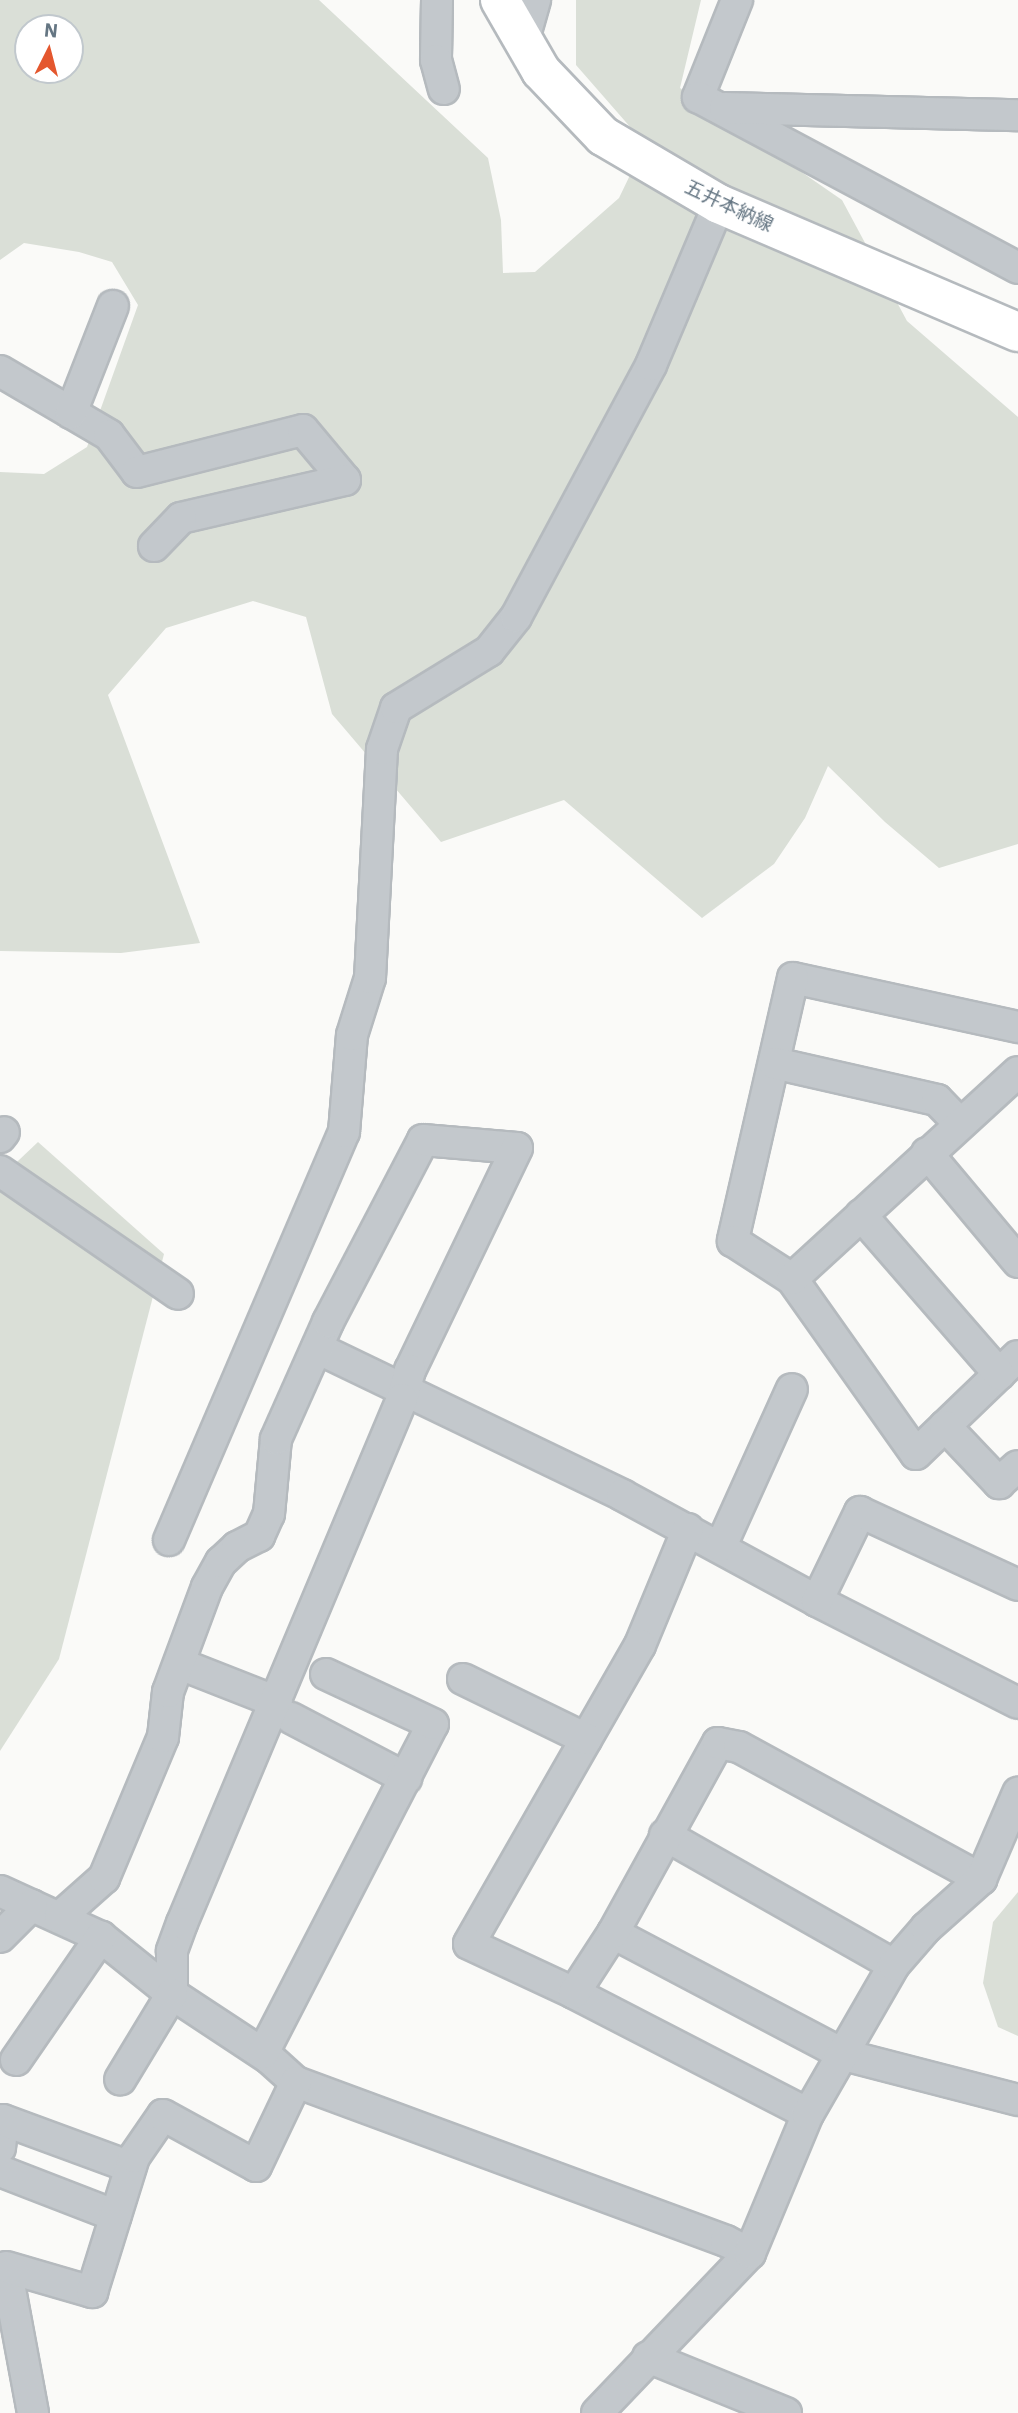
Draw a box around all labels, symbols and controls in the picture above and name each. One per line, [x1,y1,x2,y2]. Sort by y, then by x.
north arrow [14,14,84,84]
text: N [43,17,59,43]
street label: 五井本納線 [681,176,777,236]

